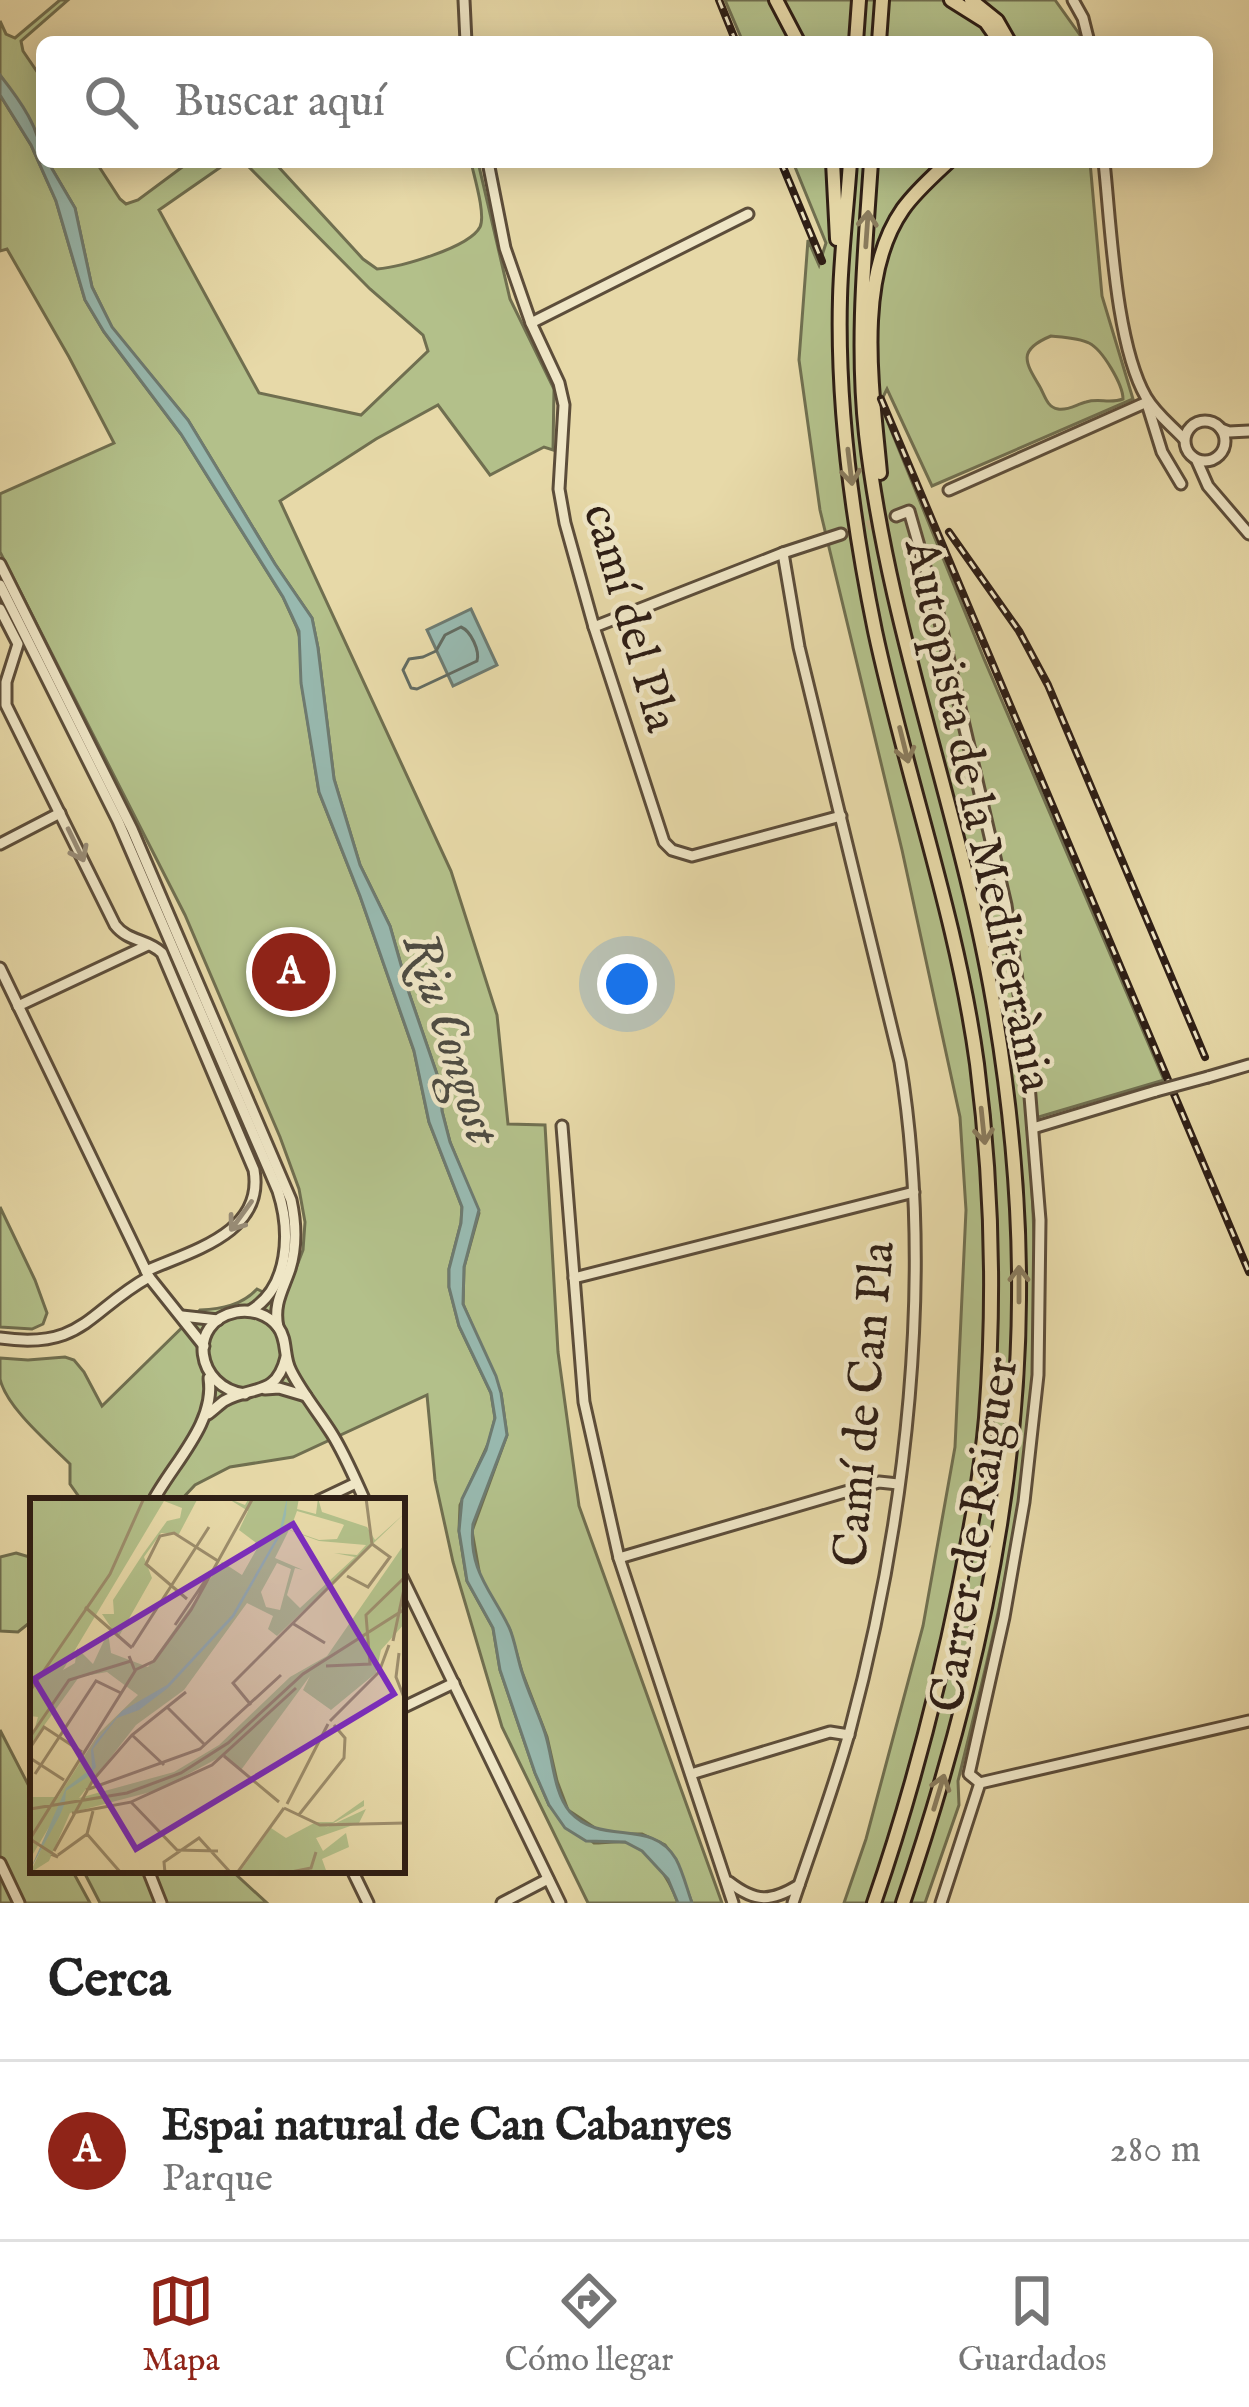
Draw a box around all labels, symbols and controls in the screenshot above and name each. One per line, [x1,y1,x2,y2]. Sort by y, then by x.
search box [36,36,1213,168]
icon: search [78,69,144,135]
text: Buscar aquí [174,74,385,131]
one-way arrow [855,210,878,249]
one-way arrow [840,447,862,486]
street label: camí del Pla [568,497,690,739]
street label: Autopista de la Mediterrània [889,533,1065,1098]
one-way arrow [894,725,916,763]
one-way arrow [66,826,88,862]
water label: Riu Congost [385,925,515,1155]
pin: A [252,927,330,1017]
your location [597,954,657,1014]
one-way arrow [973,1106,995,1145]
one-way arrow [229,1199,254,1231]
street label: Camí de Can Pla [822,1239,910,1569]
one-way arrow [1008,1265,1030,1304]
street label: Carrer de Raiguer [918,1353,1034,1717]
inset map [30,1498,405,1873]
one-way arrow [929,1774,951,1812]
text: Cerca [48,1949,171,2014]
text: Espai natural de Can Cabanyes [162,2098,732,2155]
text: A [74,2126,100,2175]
text: 280 m [1110,2126,1201,2175]
text: Parque [162,2155,273,2204]
tab: Mapa [142,2268,220,2382]
tab: Cómo llegar [504,2268,673,2382]
tab: Guardados [958,2268,1107,2382]

